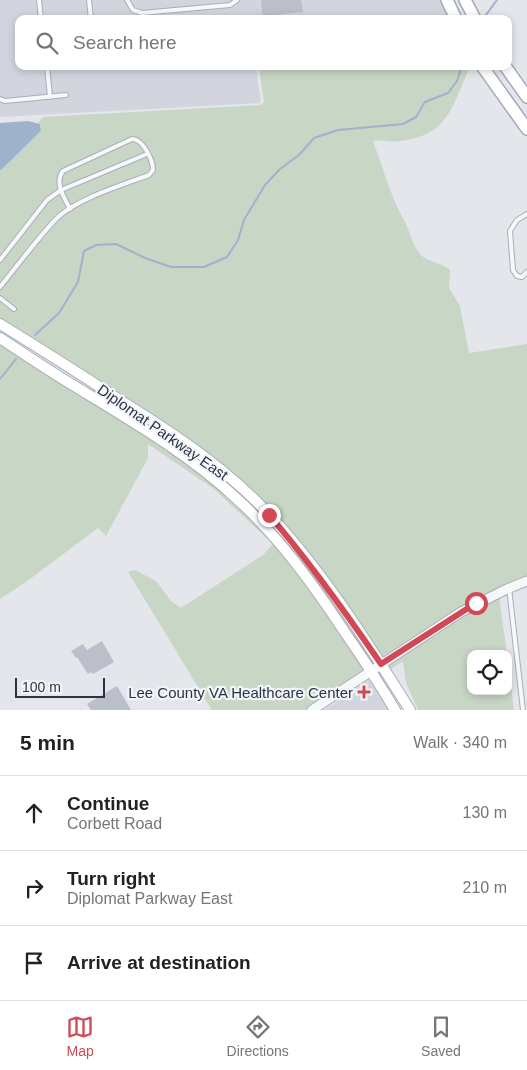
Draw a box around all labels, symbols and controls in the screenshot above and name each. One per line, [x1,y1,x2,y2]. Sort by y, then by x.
search box [15,15,512,70]
icon: search [33,29,61,57]
text: Search here [73,32,177,53]
street label: Diplomat Parkway East [95,381,232,484]
route end [258,504,281,527]
route start [465,592,488,615]
map controls [467,650,512,695]
button: locate [467,650,512,695]
scale bar [15,675,105,698]
text: 100 m [22,679,61,695]
place label: Lee County VA Healthcare Center [128,684,353,701]
marker: Lee County VA Healthcare Center [357,685,371,699]
text: 5 min [20,731,75,754]
text: Walk · 340 m [413,734,507,751]
text: Continue [67,793,149,814]
icon: ahead [20,799,48,827]
text: 130 m [463,804,507,821]
text: Corbett Road [67,815,162,832]
text: Turn right [67,868,155,889]
icon: right [20,874,48,902]
text: 210 m [463,879,507,896]
text: Diplomat Parkway East [67,890,232,907]
icon: arrive [20,949,48,977]
text: Arrive at destination [67,952,251,973]
tab: Map [66,1013,94,1059]
tab: Directions [227,1013,289,1059]
tab: Saved [421,1013,461,1059]

